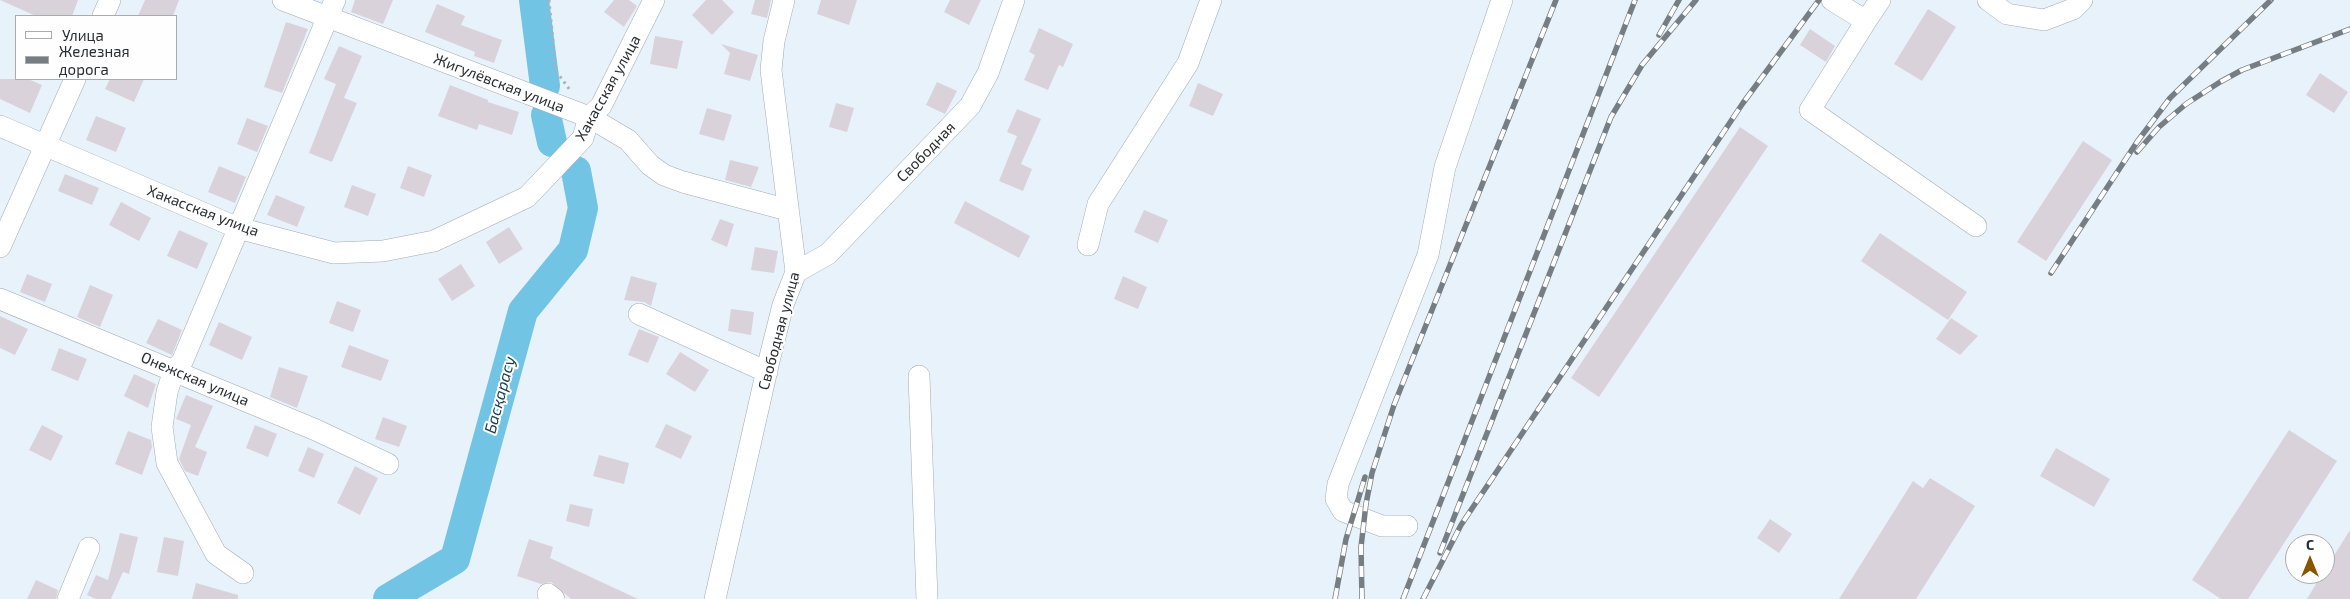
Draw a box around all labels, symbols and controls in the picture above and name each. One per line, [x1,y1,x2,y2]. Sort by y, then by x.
legend [15,15,178,80]
text: Улица [62,26,104,44]
street label: Хакасская улица [571,32,645,144]
text: Железная дорога [59,42,130,78]
street label: Жигулёвская улица [431,50,567,116]
street label: Свободная [893,118,959,186]
street label: Хакасская улица [145,181,261,241]
street label: Свободная улица [755,270,803,392]
street label: Онежская улица [138,348,252,410]
water label: Басқарасу [480,354,520,436]
north arrow [2285,534,2335,584]
text: С [2306,536,2314,553]

